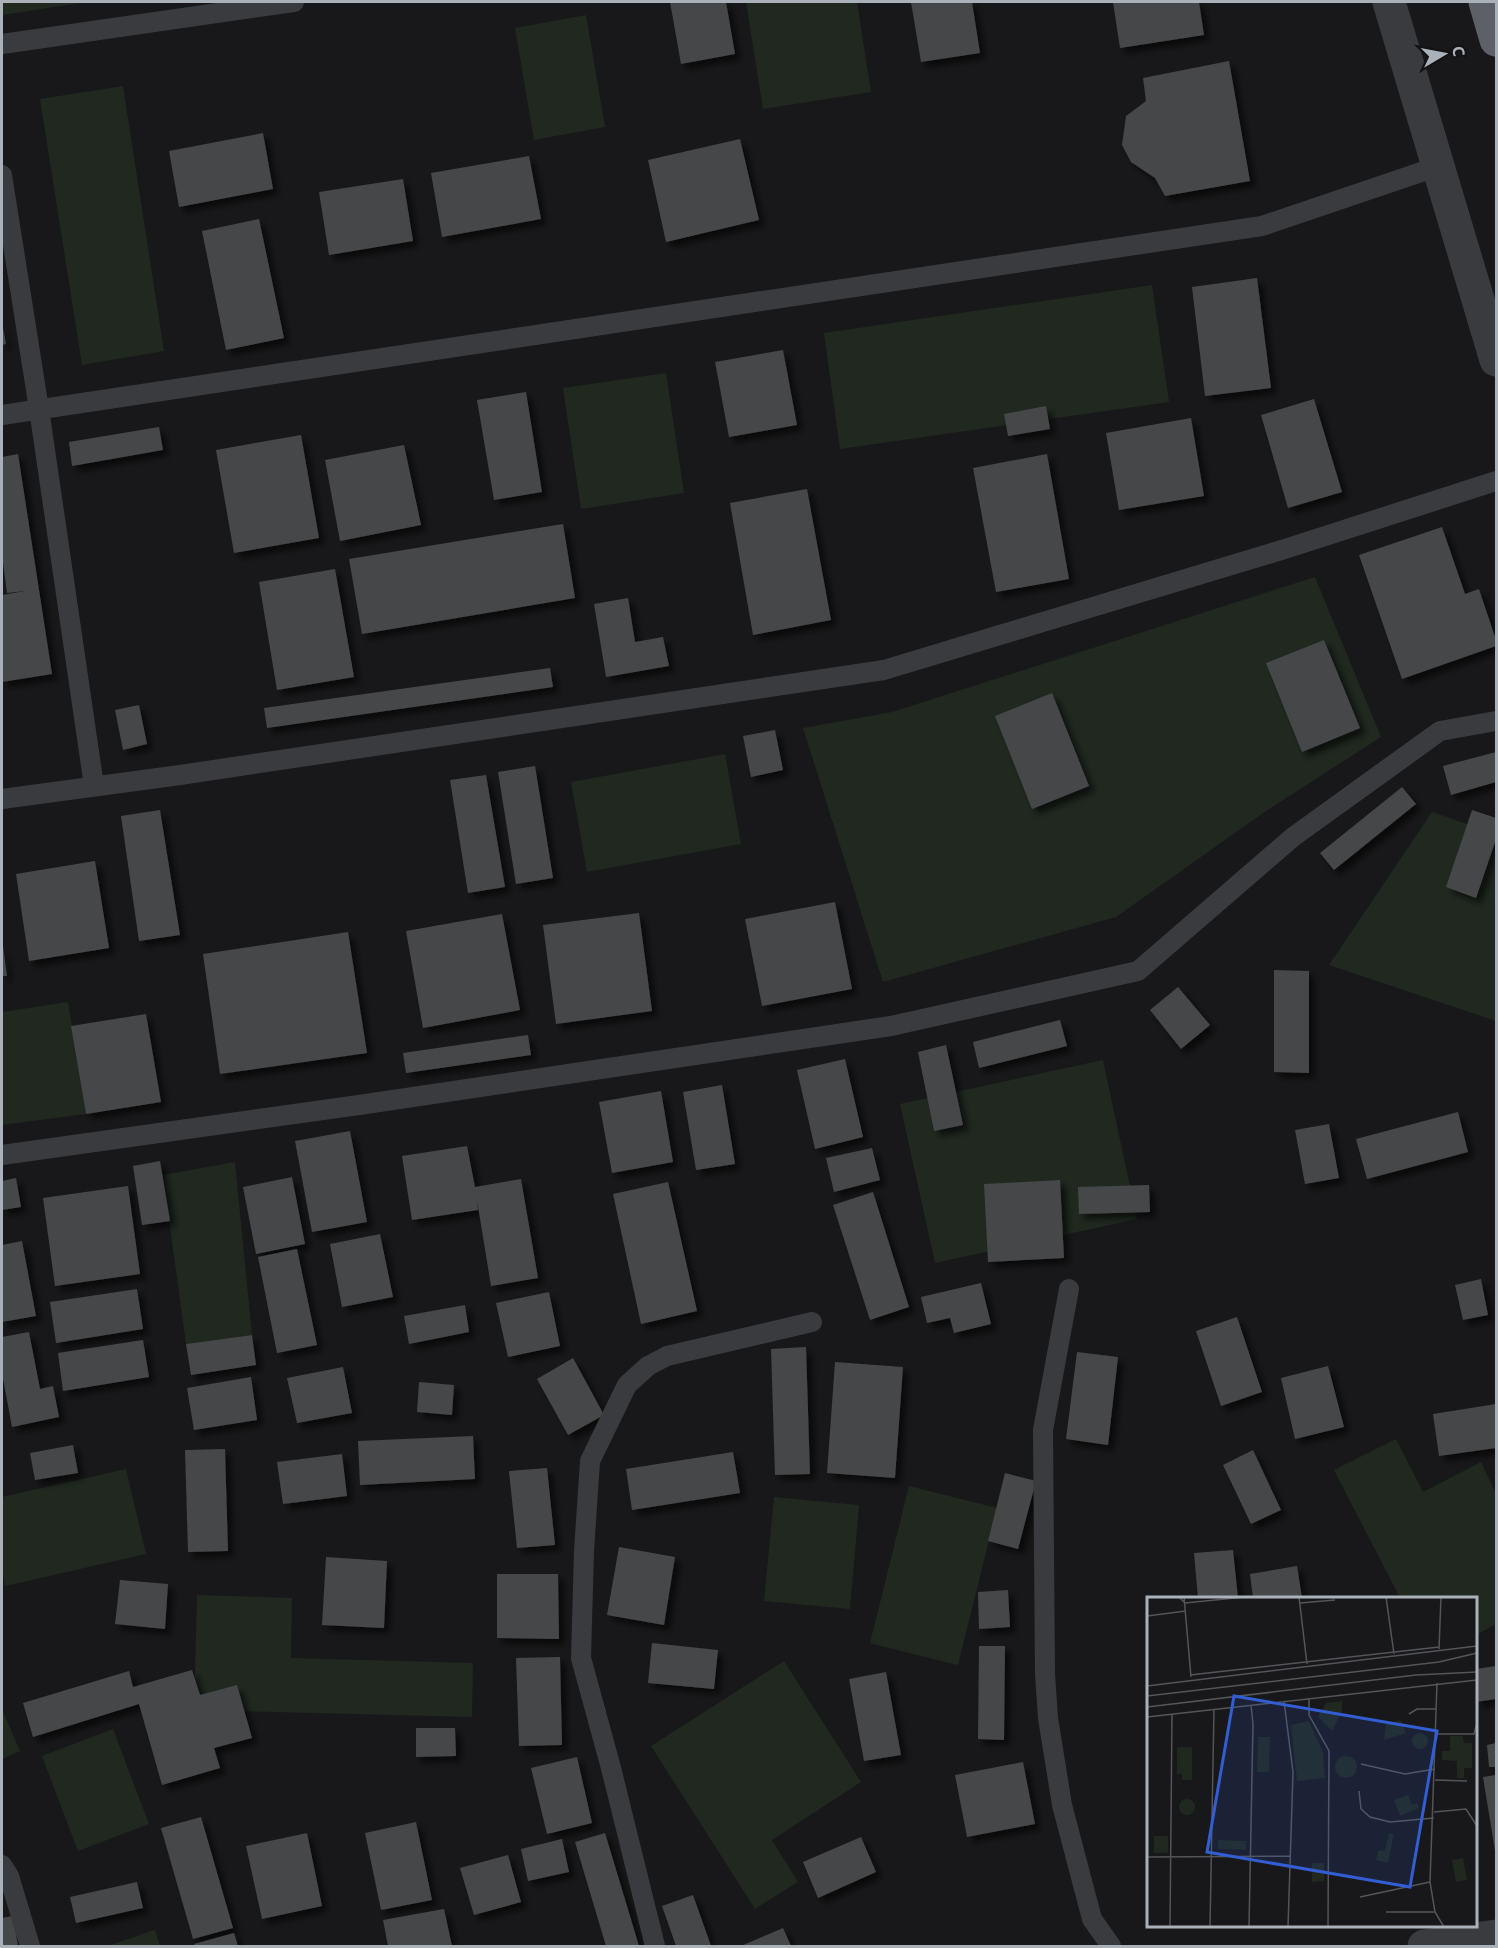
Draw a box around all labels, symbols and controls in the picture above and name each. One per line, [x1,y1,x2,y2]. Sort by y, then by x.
north arrow [1414,24,1474,84]
text: С [1447,44,1471,58]
inset map [1147,1597,1477,1927]

